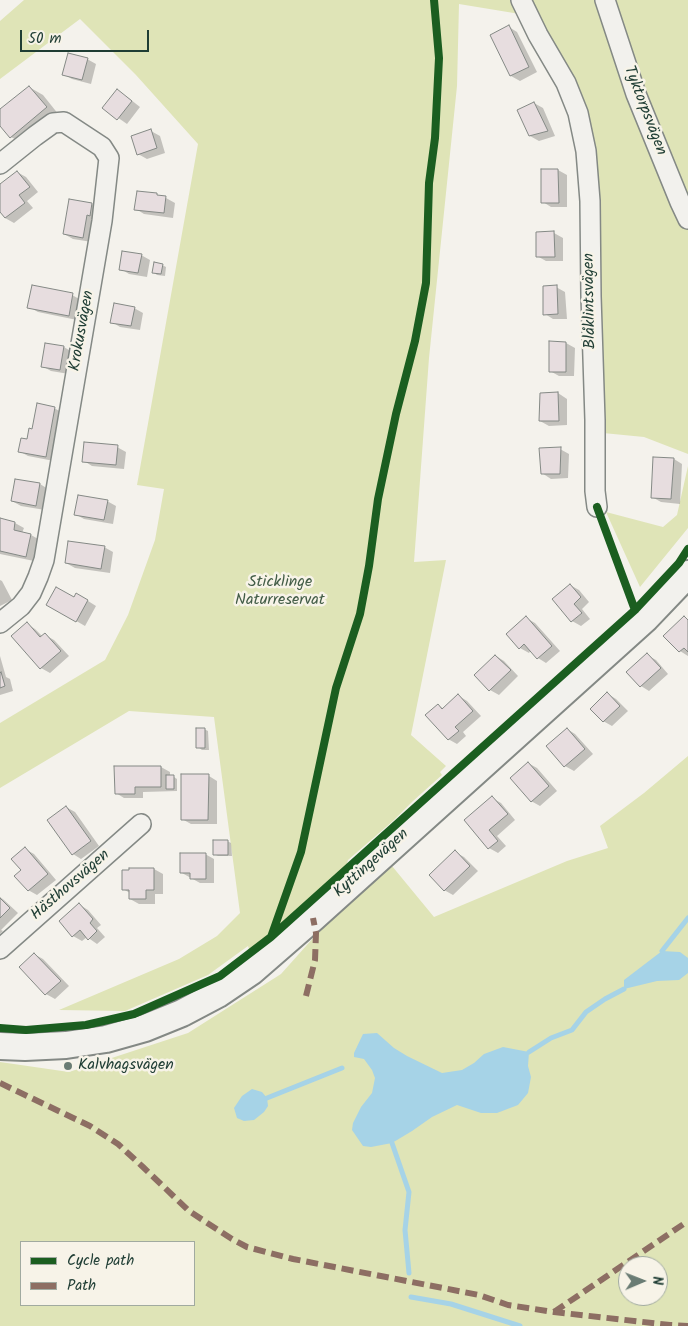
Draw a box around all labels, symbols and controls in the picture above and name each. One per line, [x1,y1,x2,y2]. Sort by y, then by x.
scale bar [22,20,151,52]
text: 50 m [28,27,62,51]
street label: Tyktorpsvägen [618,63,670,159]
street label: Blåklintsvägen [581,253,601,349]
street label: Krokusvägen [66,289,100,373]
park label: Sticklinge Naturreservat [235,573,325,611]
street label: Kyttingevägen [331,825,413,903]
street label: Hästhovsvägen [28,847,114,925]
place label: Kalvhagsvägen [78,1056,174,1076]
marker: Kalvhagsvägen [62,1060,74,1072]
legend [20,1241,195,1306]
text: Cycle path [67,1249,134,1273]
north arrow [618,1256,668,1306]
text: Path [67,1274,96,1298]
text: N [646,1276,668,1285]

